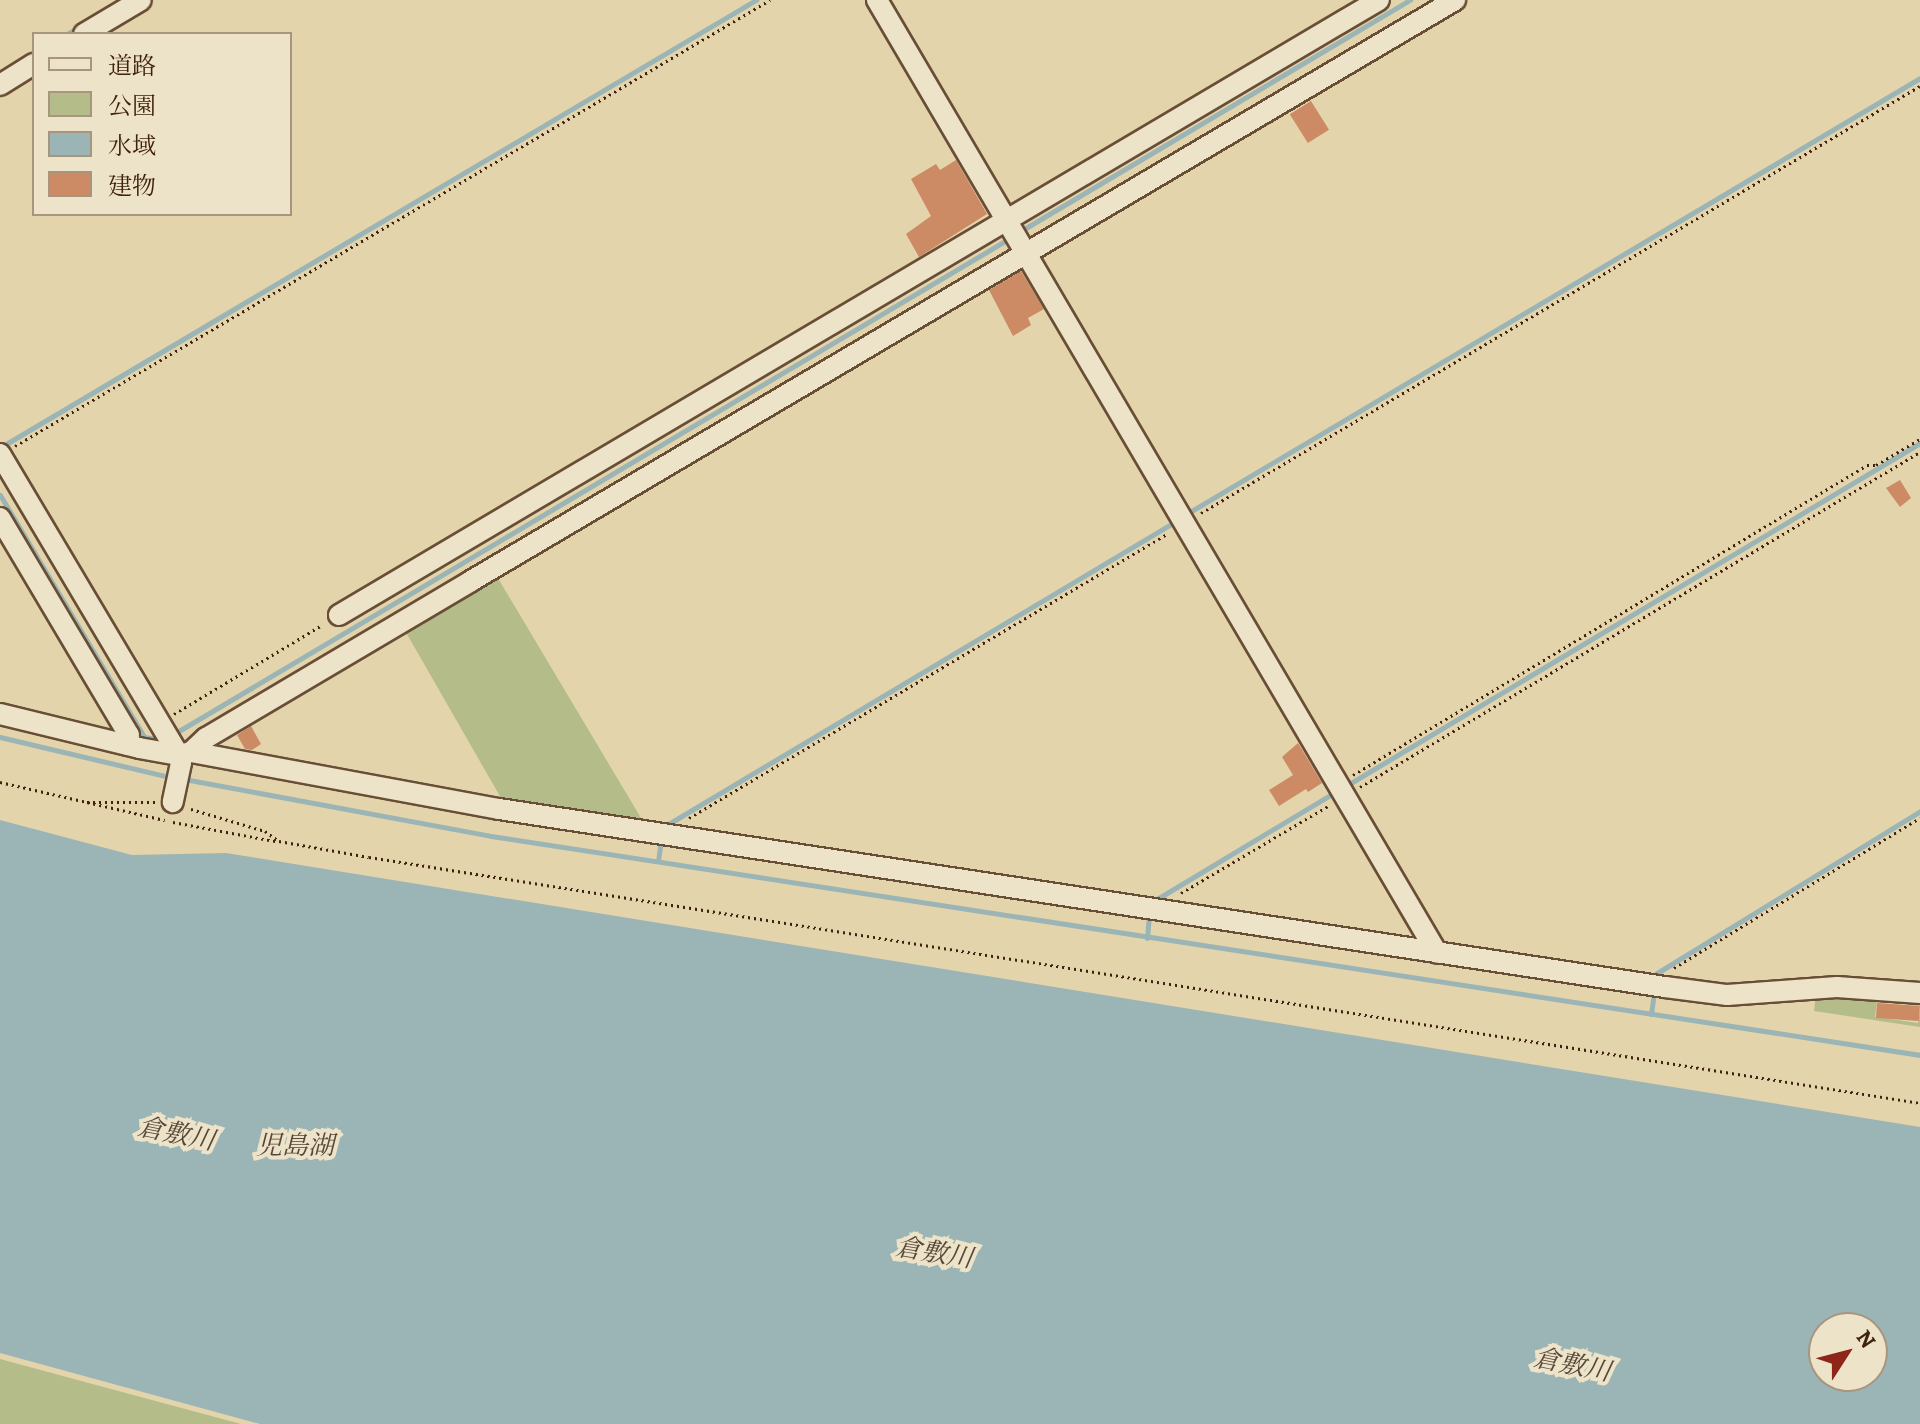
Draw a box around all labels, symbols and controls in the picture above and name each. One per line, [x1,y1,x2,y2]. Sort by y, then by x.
legend [32,32,292,216]
text: 道路 [108,50,156,82]
text: 公園 [108,90,156,122]
text: 水域 [108,130,156,162]
text: 建物 [108,170,156,202]
water label: 倉敷川 [135,1111,217,1157]
water label: 児島湖 [256,1130,334,1162]
water label: 倉敷川 [893,1231,975,1275]
north arrow [1808,1312,1888,1392]
text: N [1849,1324,1883,1354]
water label: 倉敷川 [1531,1342,1613,1388]

